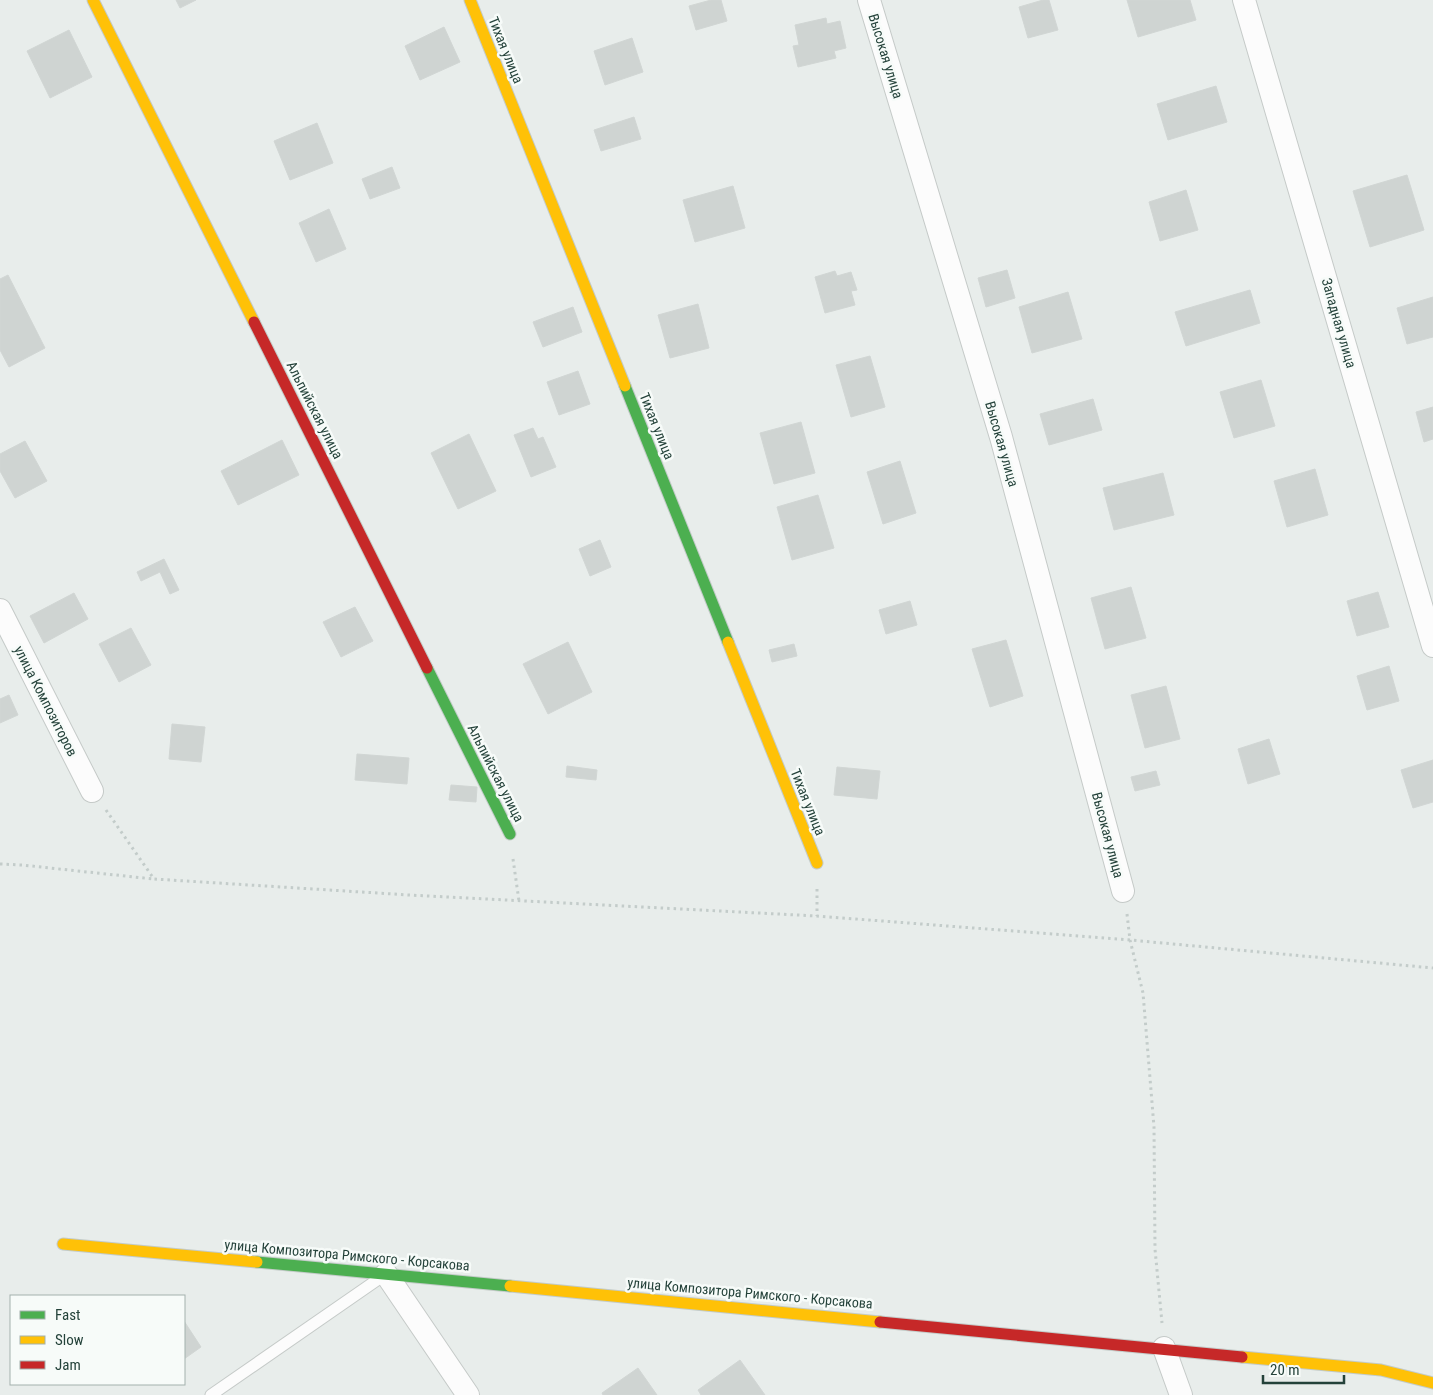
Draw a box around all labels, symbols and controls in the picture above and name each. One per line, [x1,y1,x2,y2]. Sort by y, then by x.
street label: Высокая улица [865,12,907,100]
street label: Тихая улица [485,14,527,86]
street label: Западная улица [1318,276,1360,370]
street label: Альпийская улица [284,359,346,461]
street label: Тихая улица [636,390,678,462]
street label: Высокая улица [982,400,1022,488]
street label: улица Композиторов [11,643,81,759]
street label: Альпийская улица [465,722,527,824]
street label: Тихая улица [787,766,829,838]
street label: Высокая улица [1089,790,1127,880]
street label: улица Композитора Римского - Корсакова [224,1236,470,1274]
street label: улица Композитора Римского - Корсакова [627,1274,873,1312]
legend [10,1295,185,1385]
text: Fast [55,1306,80,1324]
text: Slow [55,1331,84,1349]
scale bar [1263,1352,1344,1384]
text: Jam [55,1356,81,1374]
text: 20 m [1270,1361,1300,1379]

